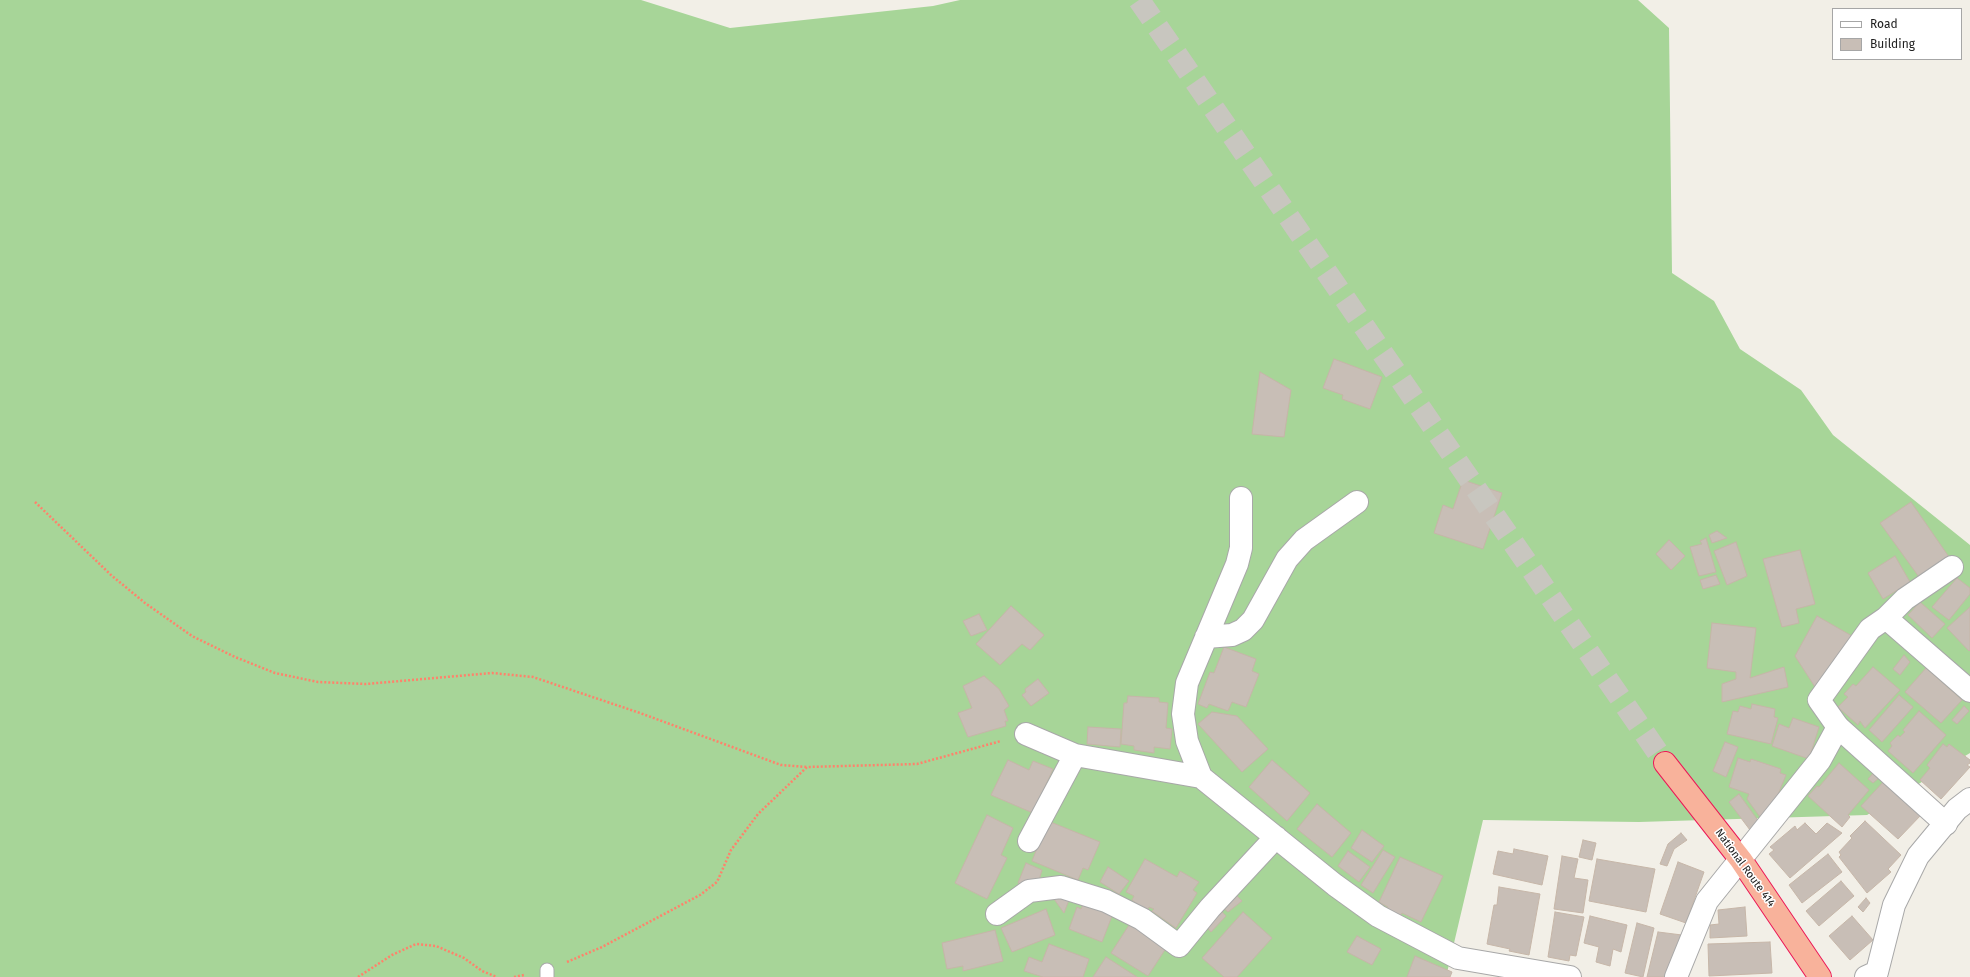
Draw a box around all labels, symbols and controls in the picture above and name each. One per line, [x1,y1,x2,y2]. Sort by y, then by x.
legend [1832,8,1962,60]
text: Road [1870,17,1898,31]
text: Building [1870,37,1915,51]
street label: National Route 414 [1712,826,1778,910]

